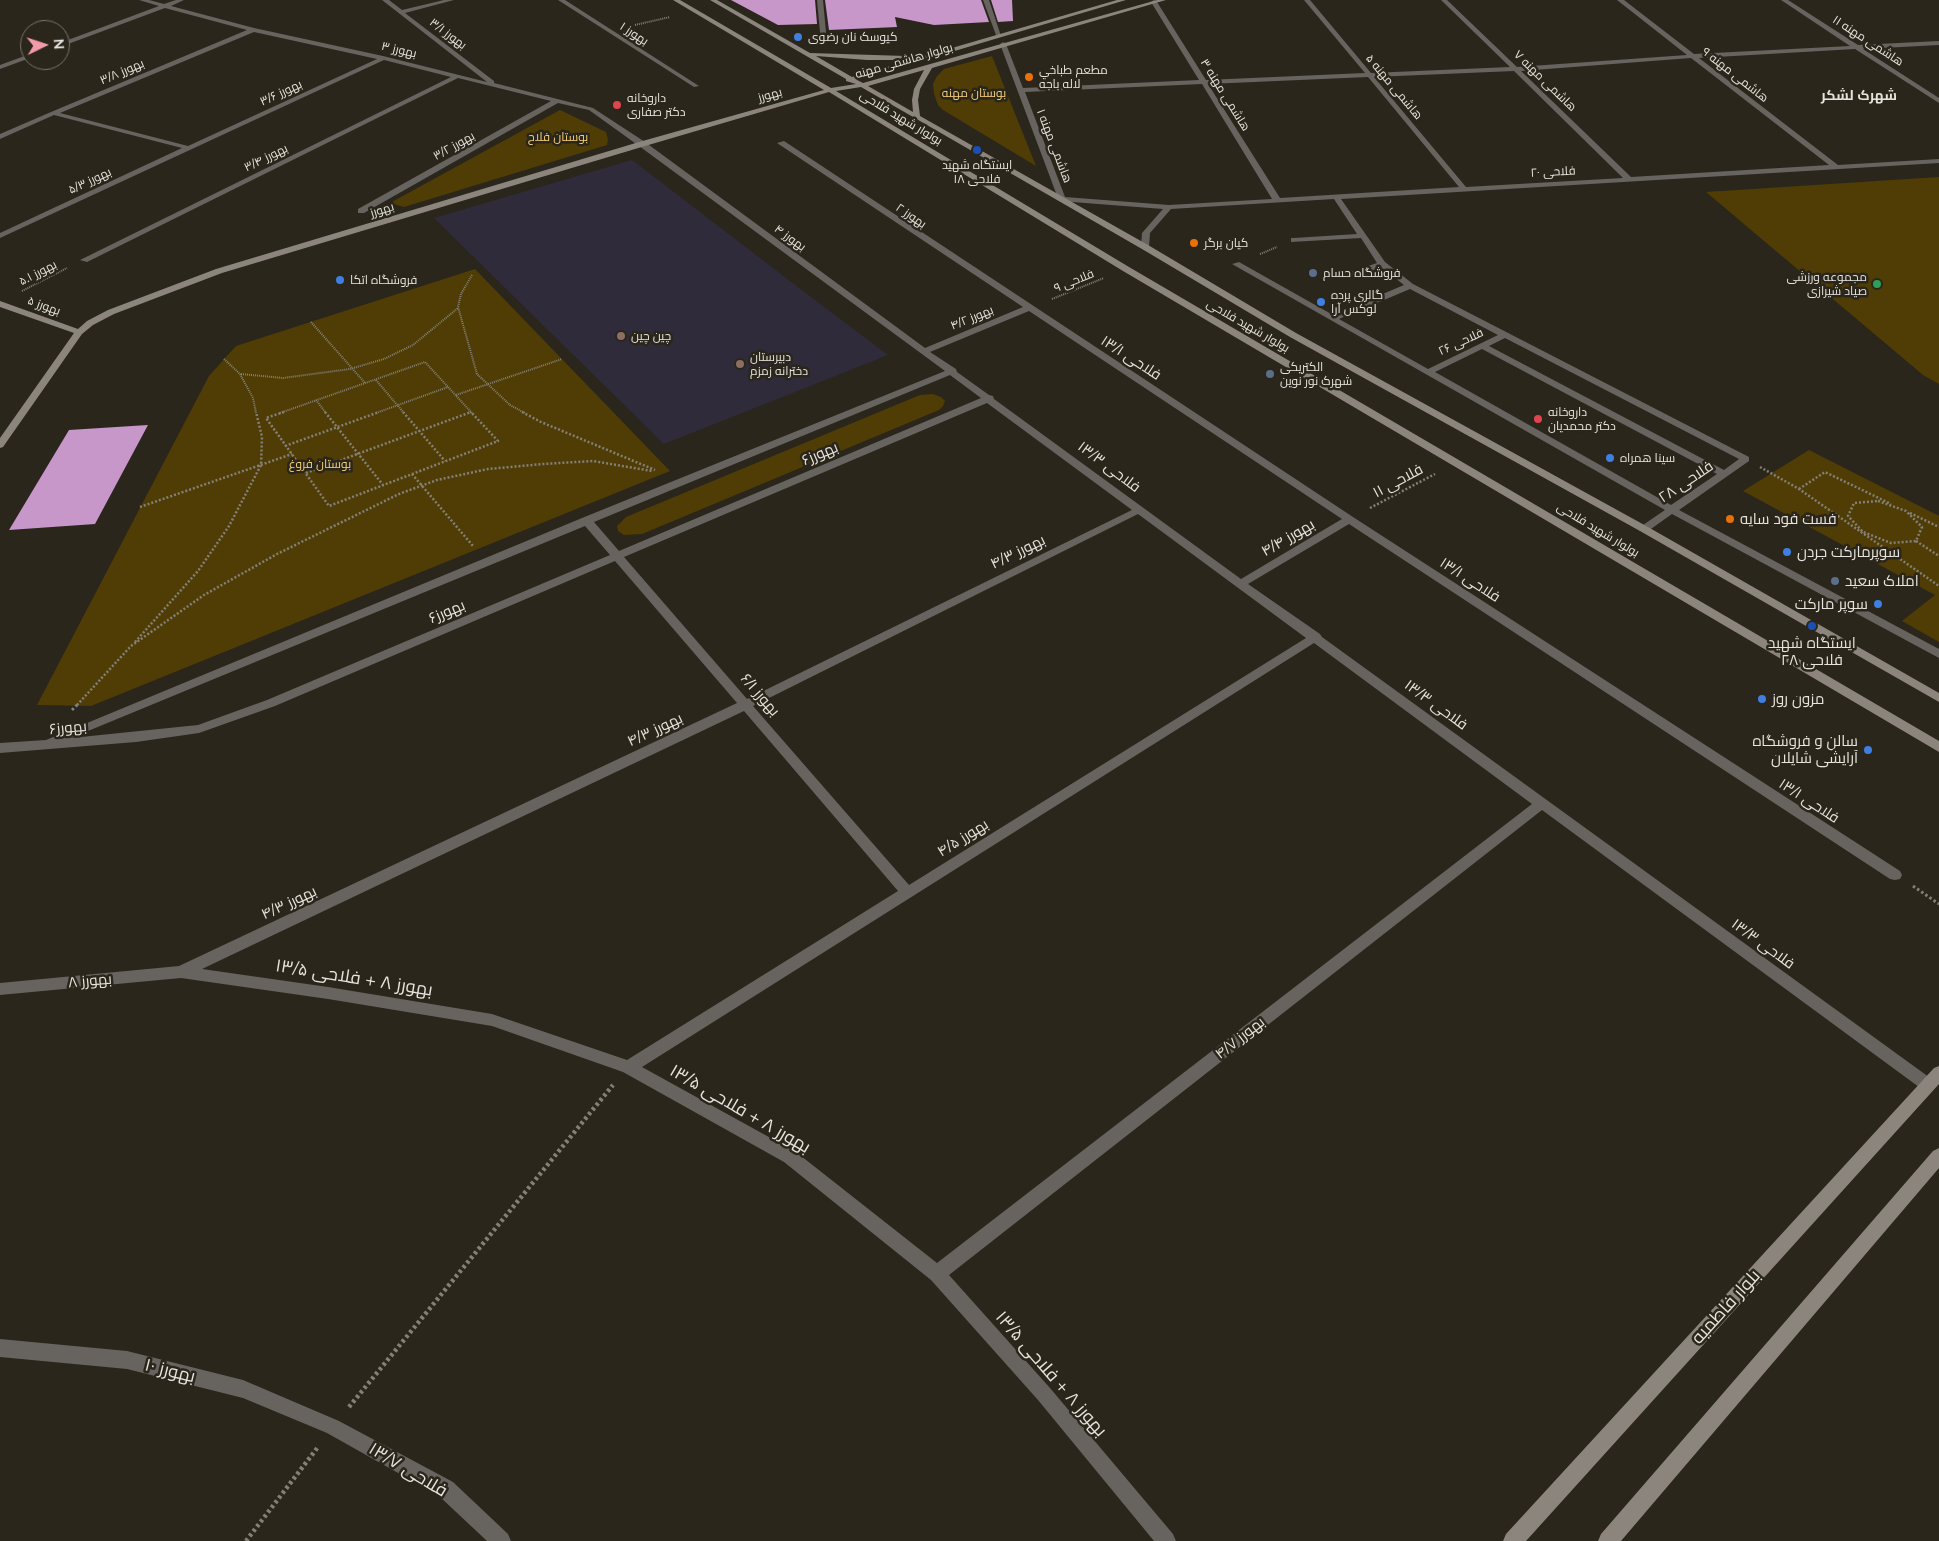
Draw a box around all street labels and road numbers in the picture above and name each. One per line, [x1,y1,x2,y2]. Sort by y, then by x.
street label: هاشمی مهنه ۱۱ [1830,13,1906,69]
street label: بهورز ۳/۱ [427,15,469,53]
street label: بهورز ۱ [617,19,651,49]
street label: بهورز ۳ [380,39,418,61]
street label: بولوار هاشمی مهنه [854,40,954,82]
street label: هاشمی مهنه ۹ [1699,45,1771,105]
street label: هاشمی مهنه ۷ [1511,47,1579,115]
street label: هاشمی مهنه ۵ [1363,51,1425,123]
street label: بهورز ۳/۸ [98,56,146,88]
street label: هاشمی مهنه ۳ [1197,56,1253,134]
street label: بهورز ۳/۶ [258,77,304,109]
street label: بهورز [756,85,784,105]
street label: بولوار شهید فلاحی [857,88,945,148]
street label: هاشمی مهنه ۱ [1033,107,1075,185]
street label: بهورز ۳/۲ [431,129,477,163]
street label: بهورز ۳/۴ [242,141,290,175]
street label: فلاحی ۲۰ [1530,164,1576,180]
street label: بهورز ۵/۳ [66,165,114,197]
street label: بهورز [368,200,396,220]
street label: بهورز ۲ [893,201,929,231]
street label: بهورز ۴ [771,222,809,254]
street label: بهورز ۵.۱ [17,257,59,289]
street label: فلاحی ۹ [1052,266,1096,296]
street label: بهورز ۵ [26,293,62,319]
street label: بولوار شهید فلاحی [1204,296,1292,356]
street label: بهورز ۴/۲ [948,303,996,333]
street label: فلاحی ۲۶ [1436,325,1486,359]
street label: فلاحی ۱۳/۱ [1097,332,1165,384]
street label: بهورز۶ [799,438,841,470]
street label: فلاحی ۱۳/۳ [1074,438,1144,496]
street label: فلاحی ۲۸ [1655,457,1717,507]
street label: فلاحی ۱۱ [1370,460,1426,502]
street label: بولوار شهید فلاحی [1554,500,1642,560]
street label: بهورز ۴/۴ [1258,516,1318,560]
street label: بهورز ۴/۳ [988,531,1048,573]
street label: فلاحی ۱۳/۱ [1436,554,1504,606]
street label: بهورز۶ [426,596,468,628]
street label: بهورز ۶/۱ [737,670,783,720]
street label: فلاحی ۱۳/۳ [1401,676,1471,734]
street label: بهورز ۴/۳ [625,709,685,751]
street label: بهورز۶ [48,717,88,739]
street label: فلاحی ۱۳/۱ [1775,775,1843,827]
street label: بهورز ۴/۵ [934,815,992,861]
street label: بهورز ۴/۳ [259,882,319,924]
street label: فلاحی ۱۳/۳ [1728,915,1798,973]
street label: بهورز ۸ + فلاحی ۱۳/۵ [274,955,434,1001]
street label: بهورز ۸ [67,970,113,992]
street label: بهورز ۴/۷ [1212,1013,1268,1063]
street label: بهورز ۸ + فلاحی ۱۳/۵ [666,1060,814,1158]
street label: بلوار فاطمیه [1687,1265,1765,1349]
street label: بهورز ۸ + فلاحی ۱۳/۵ [991,1307,1111,1441]
street label: بهورز ۱۰ [142,1354,198,1388]
street label: فلاحی ۱۳/۷ [365,1438,451,1502]

